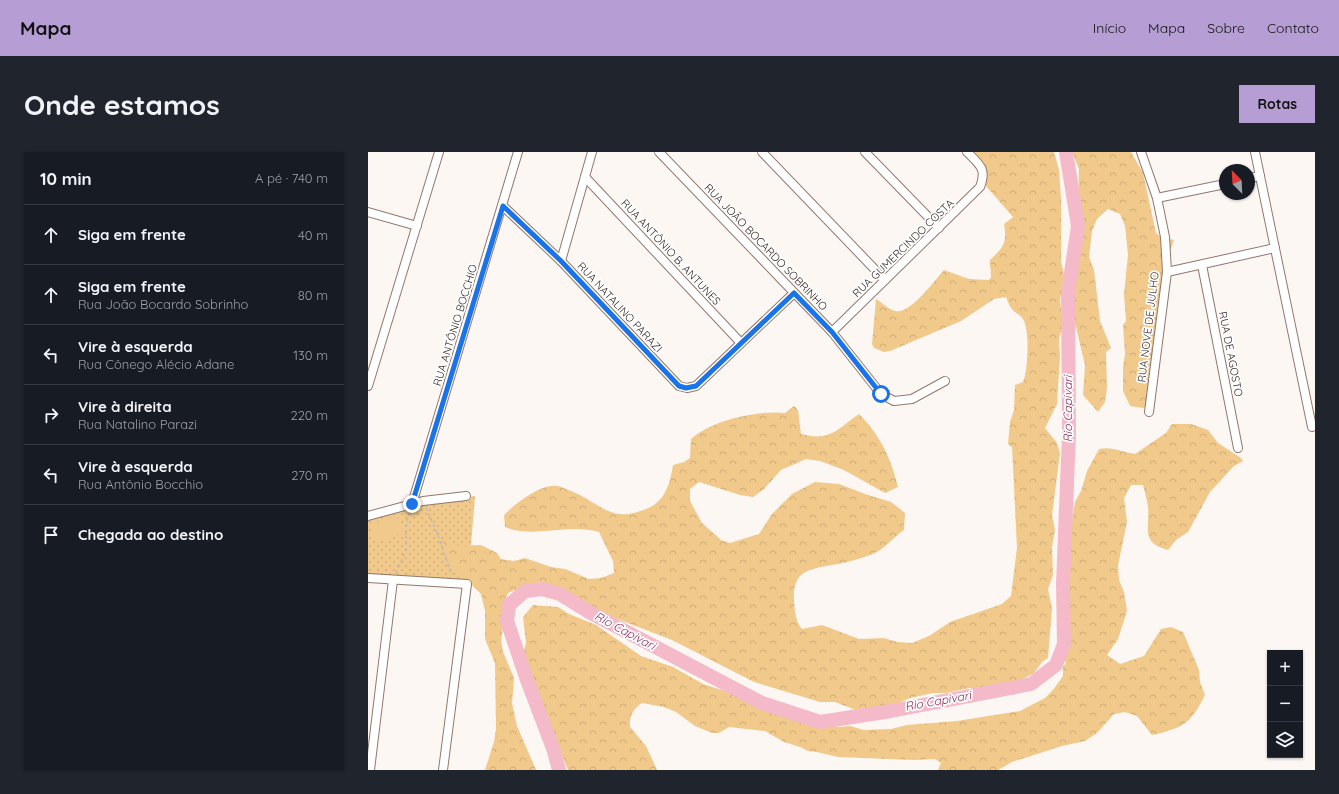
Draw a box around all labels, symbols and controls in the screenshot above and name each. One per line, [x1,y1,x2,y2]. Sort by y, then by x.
text: Mapa [20,16,71,40]
text: Início [1093,19,1126,37]
text: Mapa [1148,19,1185,37]
text: Sobre [1207,19,1245,37]
text: Contato [1267,19,1319,37]
button: Rotas [1239,85,1315,123]
text: Onde estamos [24,87,220,122]
north arrow [1219,164,1255,200]
text: 10 min [40,168,92,189]
text: A pé · 740 m [255,170,328,186]
street label: RUA JOÃO BOCARDO SOBRINHO [701,181,831,313]
street label: RUA ANTÔNIO B. ANTUNES [618,196,724,308]
street label: RUA GUMERCINDO COSTA [849,196,957,300]
icon: ahead [40,224,62,246]
text: Siga em frente [78,225,186,244]
text: 40 m [298,227,328,243]
street label: RUA NATALINO PARAZI [574,259,666,355]
street label: RUA ANTÔNIO BOCCHIO [430,262,480,388]
street label: RUA NOVE DE JULHO [1134,271,1162,383]
text: Siga em frente [78,277,186,296]
icon: ahead [40,284,62,306]
text: 80 m [298,287,328,303]
text: Rua João Bocardo Sobrinho [78,296,248,312]
street label: RUA DE AGOSTO [1216,310,1246,398]
text: Vire à esquerda [78,337,193,356]
icon: left [40,344,62,366]
text: 130 m [293,347,328,363]
text: Rua Cônego Alécio Adane [78,356,234,372]
water label: Rio Capivari [1060,374,1075,442]
route start [872,385,890,403]
text: Vire à direita [78,397,172,416]
icon: right [40,404,62,426]
text: 220 m [290,407,328,423]
text: Rua Natalino Parazi [78,416,197,432]
text: Vire à esquerda [78,457,193,476]
icon: left [40,464,62,486]
text: 270 m [291,467,328,483]
text: Rua Antônio Bocchio [78,476,203,492]
route end [403,495,421,513]
icon: arrive [40,524,62,546]
text: Chegada ao destino [78,525,223,544]
water label: Rio Capivari [592,608,660,654]
map controls [1267,650,1303,758]
button: + [1267,650,1303,686]
button: − [1267,686,1303,722]
water label: Rio Capivari [904,687,974,714]
button: layers [1267,722,1303,758]

